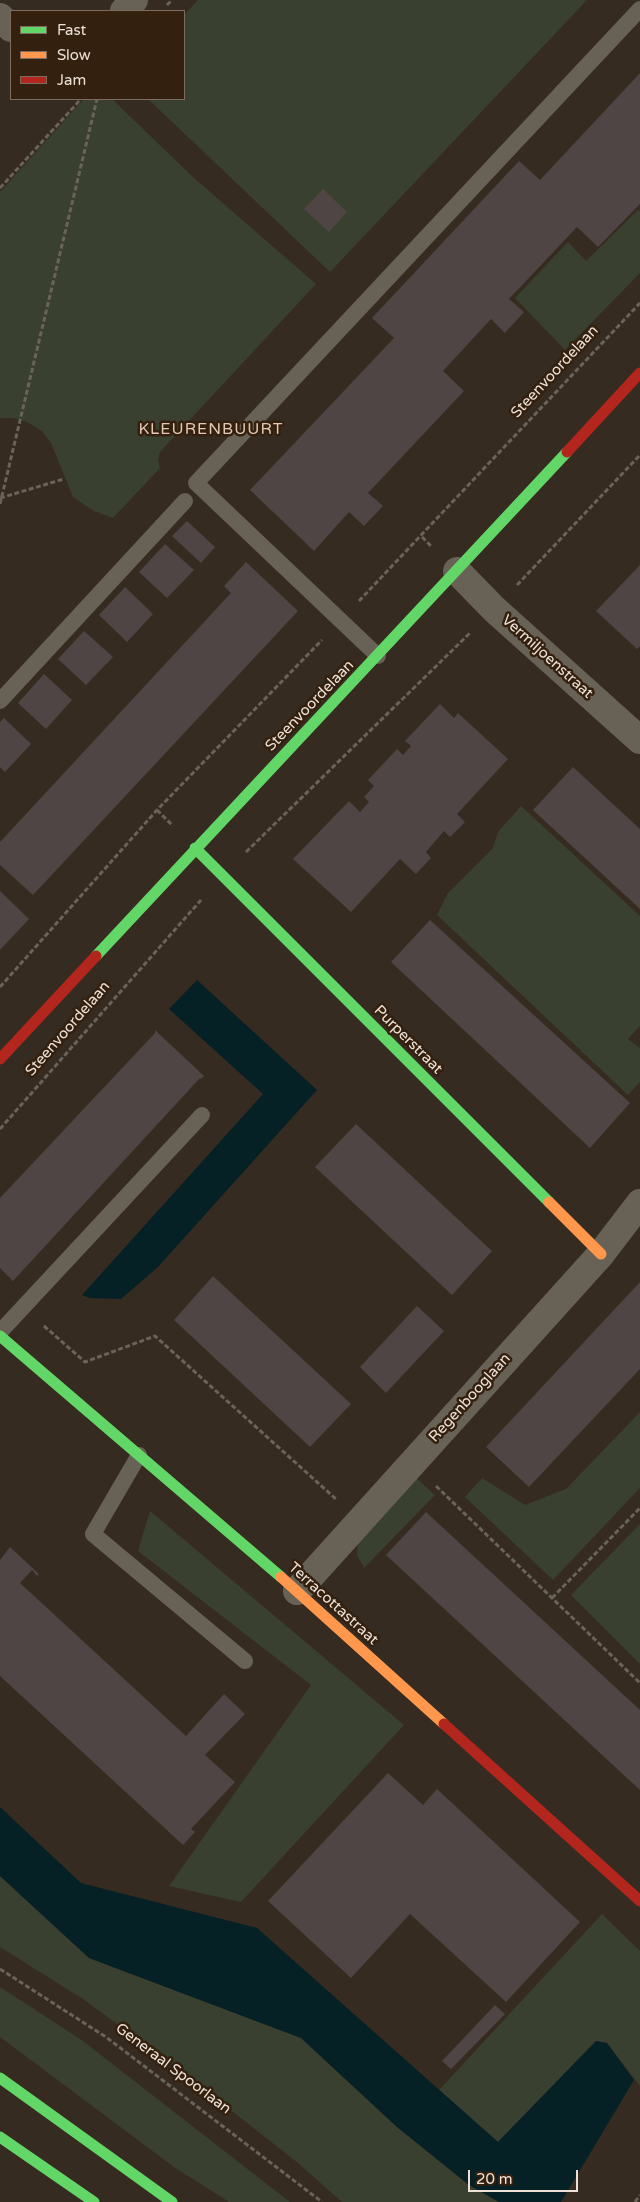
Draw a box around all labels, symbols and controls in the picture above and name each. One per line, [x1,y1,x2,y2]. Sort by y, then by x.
legend [10,10,185,100]
text: Fast [57,21,86,39]
text: Slow [57,46,91,64]
text: Jam [57,71,86,89]
street label: Steenvoordelaan [508,322,602,422]
district label: KLEURENBUURT [137,420,285,440]
street label: Vermiljoenstraat [498,611,596,703]
street label: Steenvoordelaan [262,657,358,755]
street label: Steenvoordelaan [22,978,114,1080]
street label: Purperstraat [370,1002,446,1078]
street label: Regenbooglaan [425,1350,515,1446]
street label: Terracottastraat [284,1559,382,1649]
street label: Generaal Spoorlaan [112,2020,234,2118]
scale bar [470,2160,580,2192]
text: 20 m [476,2170,513,2188]

